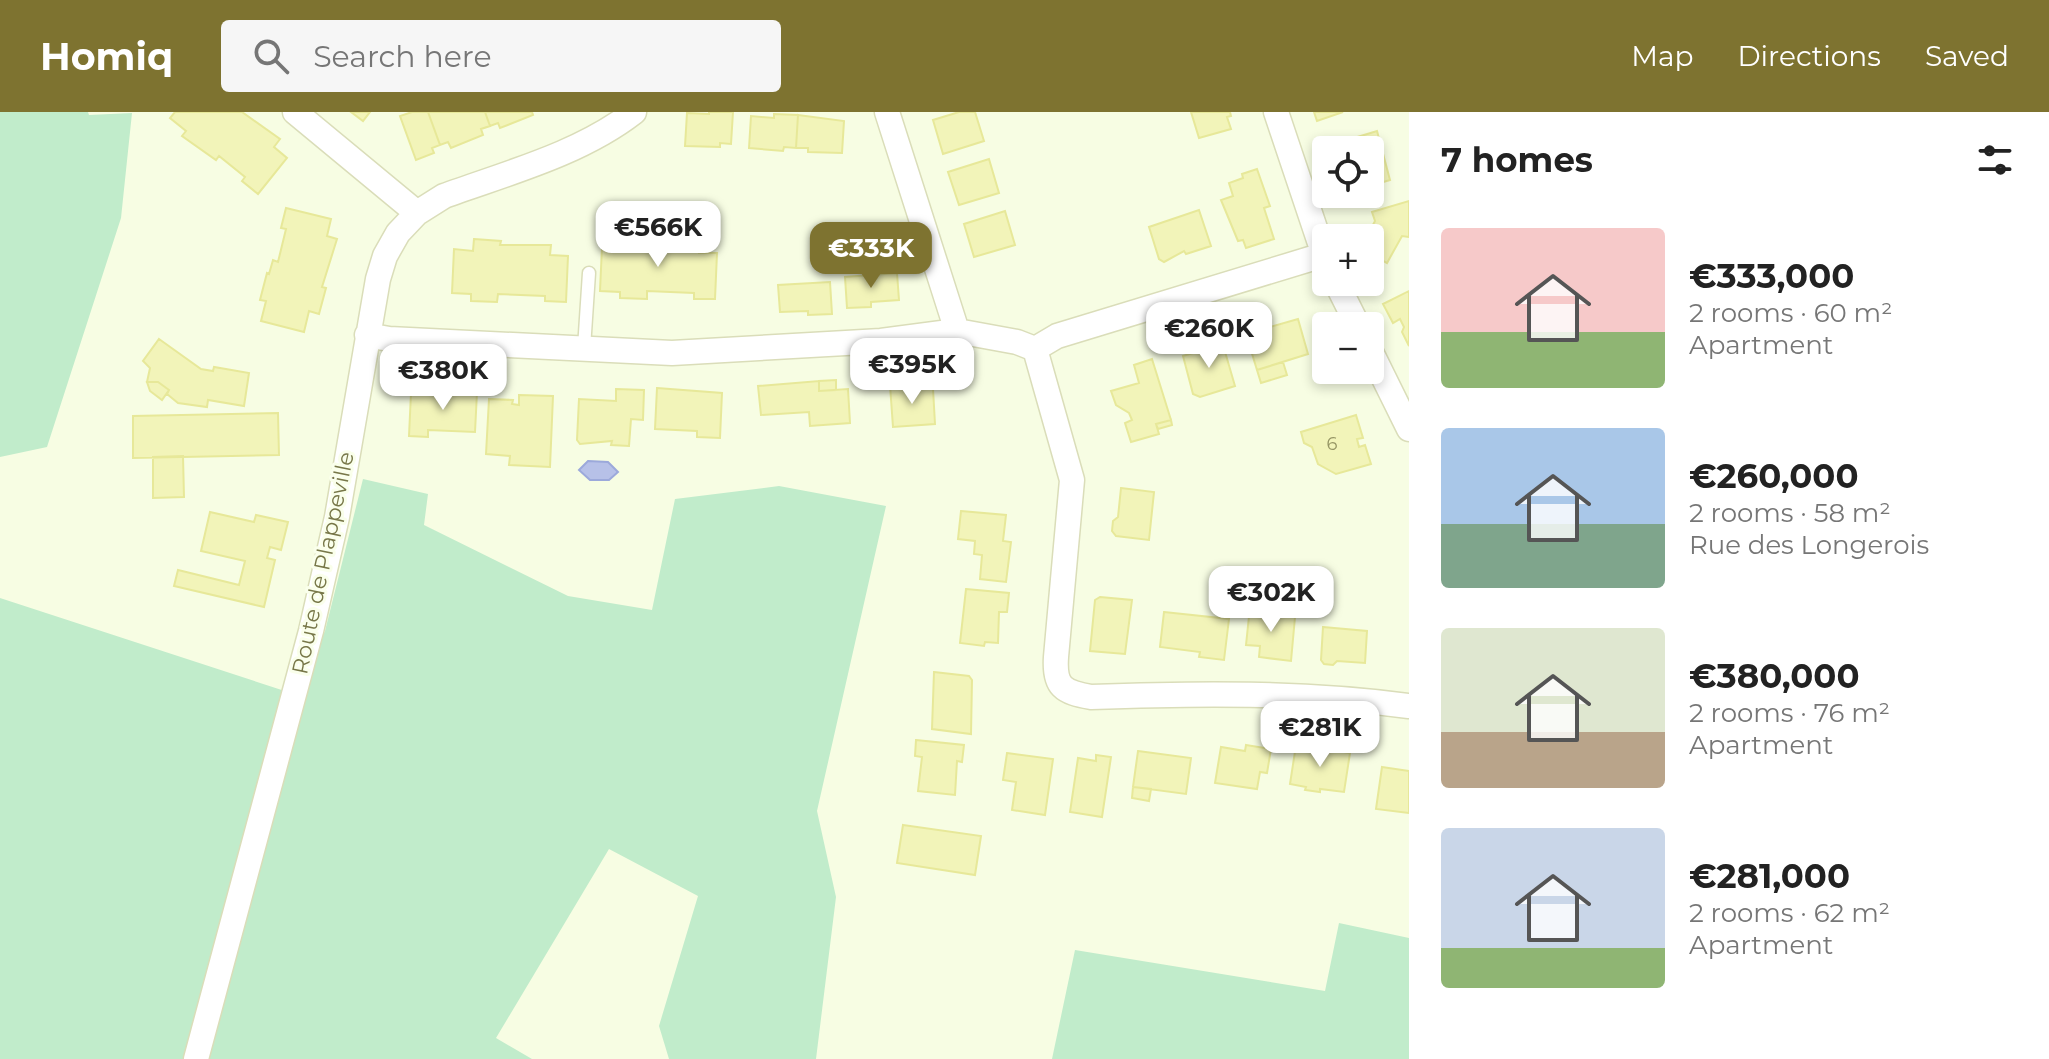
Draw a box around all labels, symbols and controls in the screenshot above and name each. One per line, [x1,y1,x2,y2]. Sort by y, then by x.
search box [221,20,781,92]
text: Homiq [40,33,173,80]
icon: search [249,34,293,78]
text: Search here [313,38,492,75]
text: Map [1631,39,1693,73]
text: Directions [1737,39,1881,73]
text: Saved [1925,39,2009,73]
map controls [1312,136,1384,384]
button: locate [1312,136,1384,208]
icon: filters [1973,138,2017,182]
text: 7 homes [1441,139,1593,181]
pin: €566K [602,201,714,269]
text: €566K [614,211,702,243]
pin: €333K [815,222,927,290]
button: + [1312,224,1384,296]
text: €333K [828,232,914,264]
text: €333,000 [1689,255,1854,297]
icon: home [1505,260,1601,356]
text: 2 rooms · 60 m² [1689,297,1892,329]
pin: €260K [1153,302,1265,370]
text: €260K [1164,312,1254,344]
button: − [1312,312,1384,384]
text: Apartment [1689,329,1833,361]
pin: €395K [856,338,968,406]
pin: €380K [387,344,499,412]
text: €395K [868,348,956,380]
text: €380K [398,354,488,386]
house number: 6 [1327,433,1338,455]
street label: Route de Plappeville [286,449,360,677]
text: €260,000 [1689,455,1859,497]
icon: home [1505,460,1601,556]
text: 2 rooms · 58 m² [1689,497,1891,529]
text: Rue des Longerois [1689,529,1929,561]
pin: €302K [1215,566,1327,634]
text: €302K [1227,576,1315,608]
text: €380,000 [1689,655,1860,697]
icon: home [1505,660,1601,756]
text: 2 rooms · 76 m² [1689,697,1890,729]
pin: €281K [1264,701,1376,769]
text: €281K [1279,711,1361,743]
text: Apartment [1689,729,1833,761]
text: €281,000 [1689,855,1850,897]
icon: home [1505,860,1601,956]
text: 2 rooms · 62 m² [1689,897,1890,929]
text: Apartment [1689,929,1833,961]

